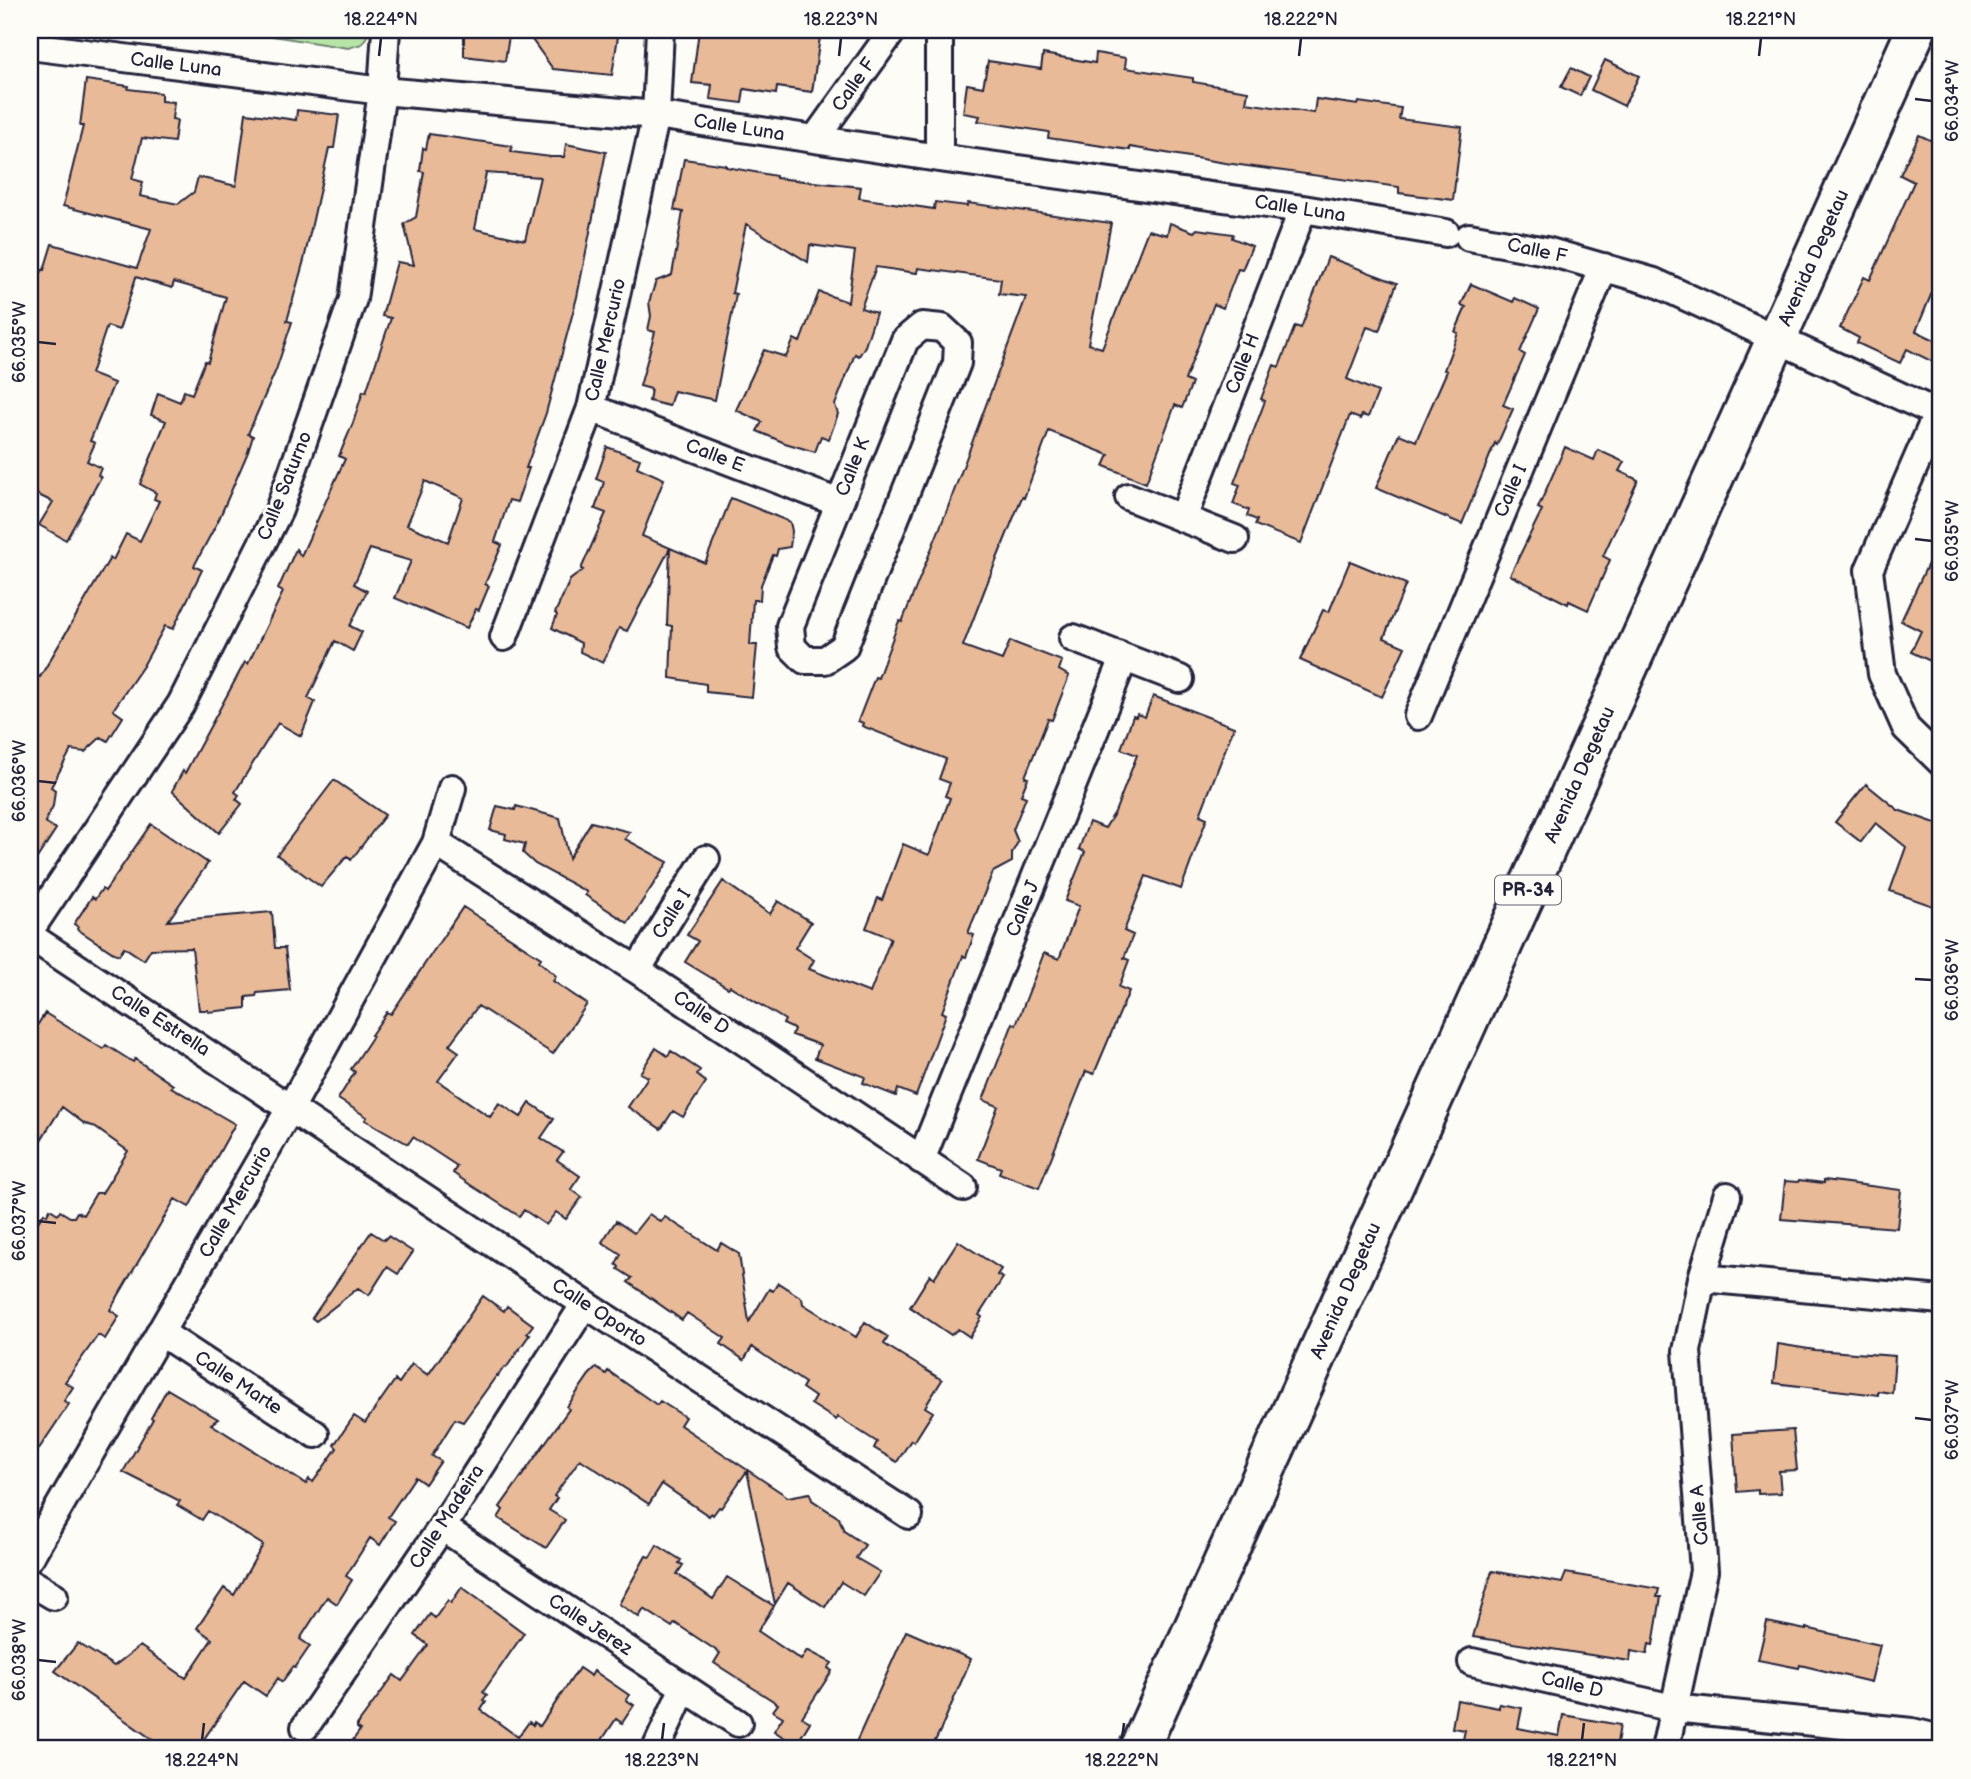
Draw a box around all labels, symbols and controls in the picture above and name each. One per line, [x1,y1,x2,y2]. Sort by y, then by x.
text: 18.224°N [344,9,418,30]
text: 18.223°N [804,9,878,30]
text: 18.222°N [1264,9,1338,30]
text: 18.221°N [1726,9,1796,30]
street label: Calle Luna [129,48,223,82]
street label: Calle F [827,53,881,116]
text: 66.034°W [1942,59,1963,142]
street label: Calle Luna [692,109,786,147]
street label: Avenida Degetau [1774,186,1854,330]
street label: Calle Luna [1253,190,1347,228]
street label: Calle F [1505,233,1570,269]
street label: Calle Mercurio [581,276,631,404]
text: 66.035°W [9,300,30,383]
street label: Calle H [1221,331,1265,397]
street label: Calle Saturno [253,428,317,544]
street label: Calle E [682,434,748,478]
street label: Calle K [831,434,875,500]
street label: Calle I [1490,461,1532,521]
text: 66.035°W [1942,499,1963,582]
street label: Avenida Degetau [1540,703,1620,847]
text: 66.036°W [9,739,30,822]
road number: PR-34 [1495,876,1561,904]
street label: Calle J [1001,877,1045,940]
street label: Calle I [648,885,696,943]
text: 66.036°W [1942,938,1963,1021]
street label: Calle Estrella [106,980,214,1062]
street label: Calle D [669,986,734,1040]
street label: Calle Mercurio [195,1142,277,1262]
text: 66.037°W [9,1180,30,1261]
street label: Avenida Degetau [1306,1219,1386,1363]
street label: Calle Oporto [547,1274,651,1352]
street label: Calle Marte [190,1346,286,1420]
text: 66.037°W [1942,1379,1963,1460]
street label: Calle Madeira [405,1460,489,1574]
street label: Calle A [1686,1483,1714,1546]
street label: Calle Jerez [544,1589,637,1661]
text: 66.038°W [9,1618,30,1701]
street label: Calle D [1539,1667,1605,1703]
text: 18.224°N [165,1750,239,1771]
text: 18.223°N [625,1750,699,1771]
text: 18.222°N [1085,1750,1159,1771]
text: 18.221°N [1547,1750,1617,1771]

